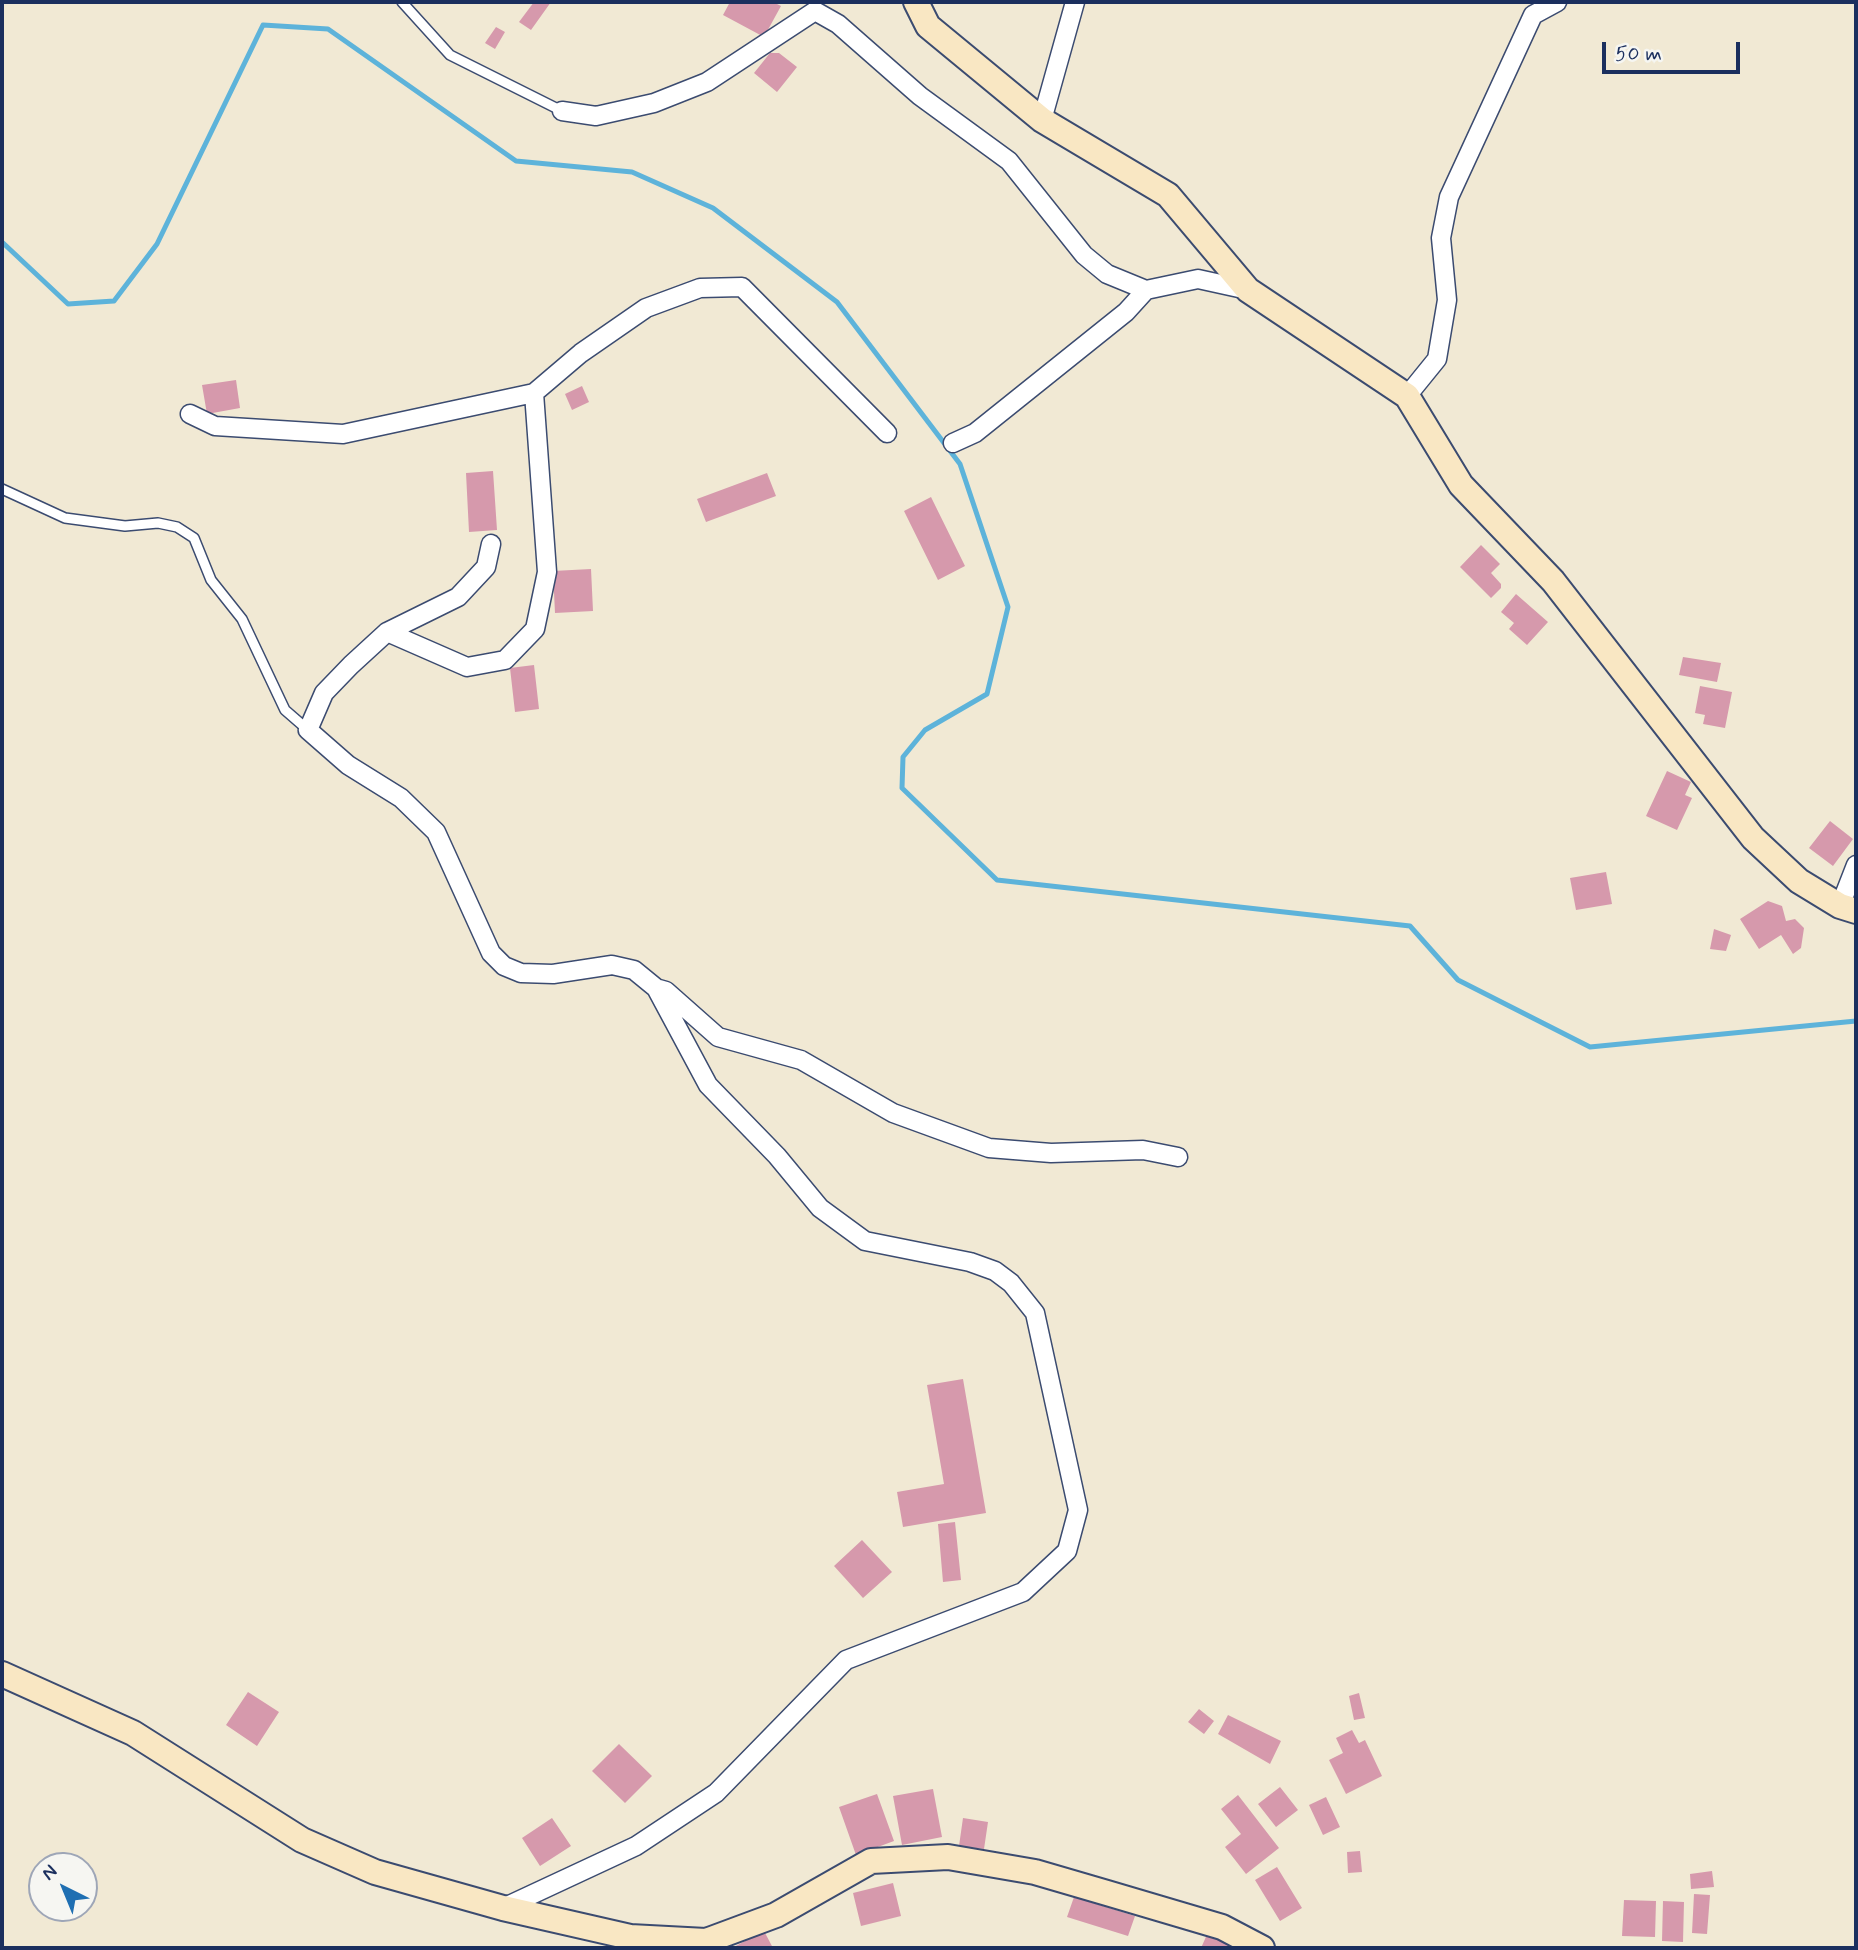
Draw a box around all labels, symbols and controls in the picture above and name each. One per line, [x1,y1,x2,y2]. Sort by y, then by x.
scale bar [1606,28,1744,72]
text: 50 m [1615,40,1662,68]
north arrow [28,1852,98,1922]
text: N [37,1859,63,1886]

